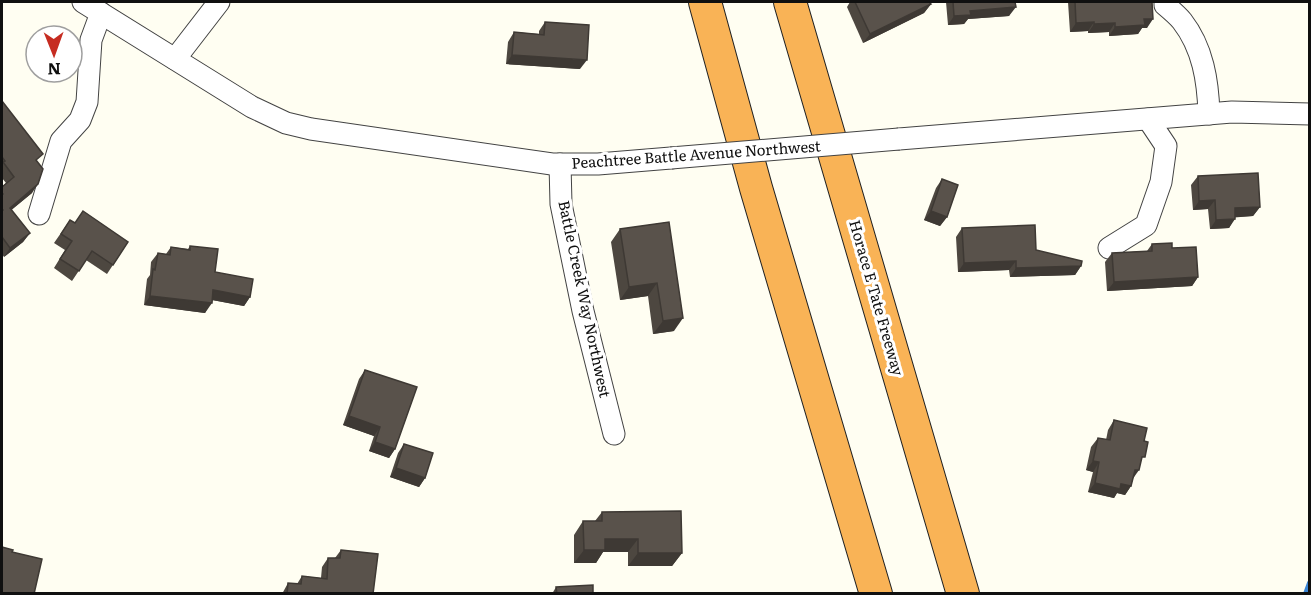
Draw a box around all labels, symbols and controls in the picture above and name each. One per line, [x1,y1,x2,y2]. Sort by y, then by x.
north arrow [24,24,84,84]
text: N [47,58,61,82]
street label: Peachtree Battle Avenue Northwest [570,133,821,174]
street label: Battle Creek Way Northwest [553,198,618,399]
street label: Horace E Tate Freeway [844,217,911,379]

